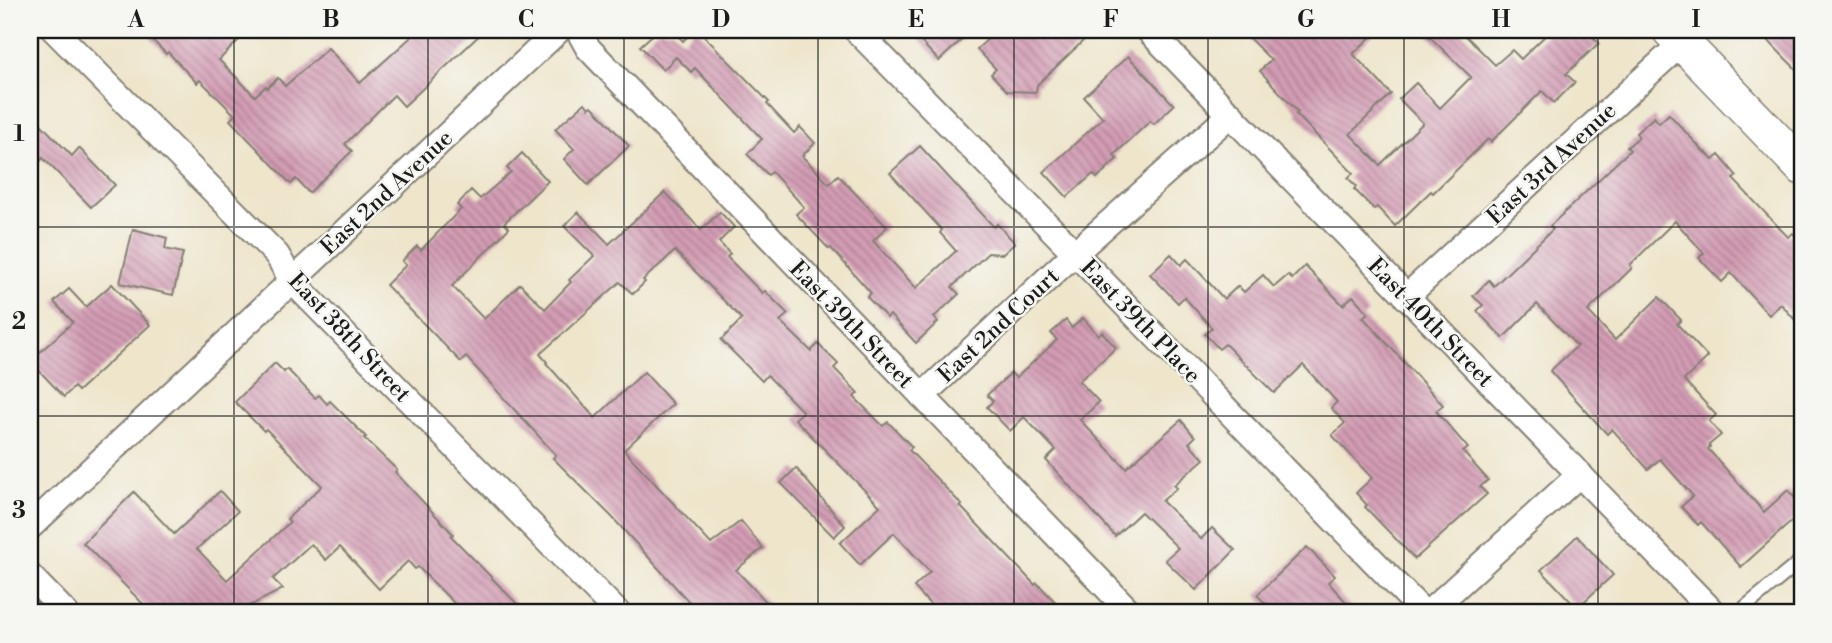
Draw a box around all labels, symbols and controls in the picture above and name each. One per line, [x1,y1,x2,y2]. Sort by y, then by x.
text: A [127,6,145,34]
text: B [322,6,340,34]
text: C [518,6,534,34]
text: D [712,6,730,34]
text: E [908,6,924,34]
text: F [1103,6,1119,34]
text: G [1297,6,1315,34]
text: H [1492,6,1511,34]
text: I [1692,6,1701,34]
street label: East 3rd Avenue [1481,97,1622,231]
text: 1 [13,120,25,148]
street label: East 2nd Avenue [315,124,459,261]
street label: East 40th Street [1362,252,1499,393]
street label: East 39th Place [1074,254,1206,390]
street label: East 39th Street [783,255,919,394]
street label: East 2nd Court [932,262,1065,389]
street label: East 38th Street [282,267,416,408]
text: 2 [12,308,26,336]
text: 3 [12,497,26,525]

